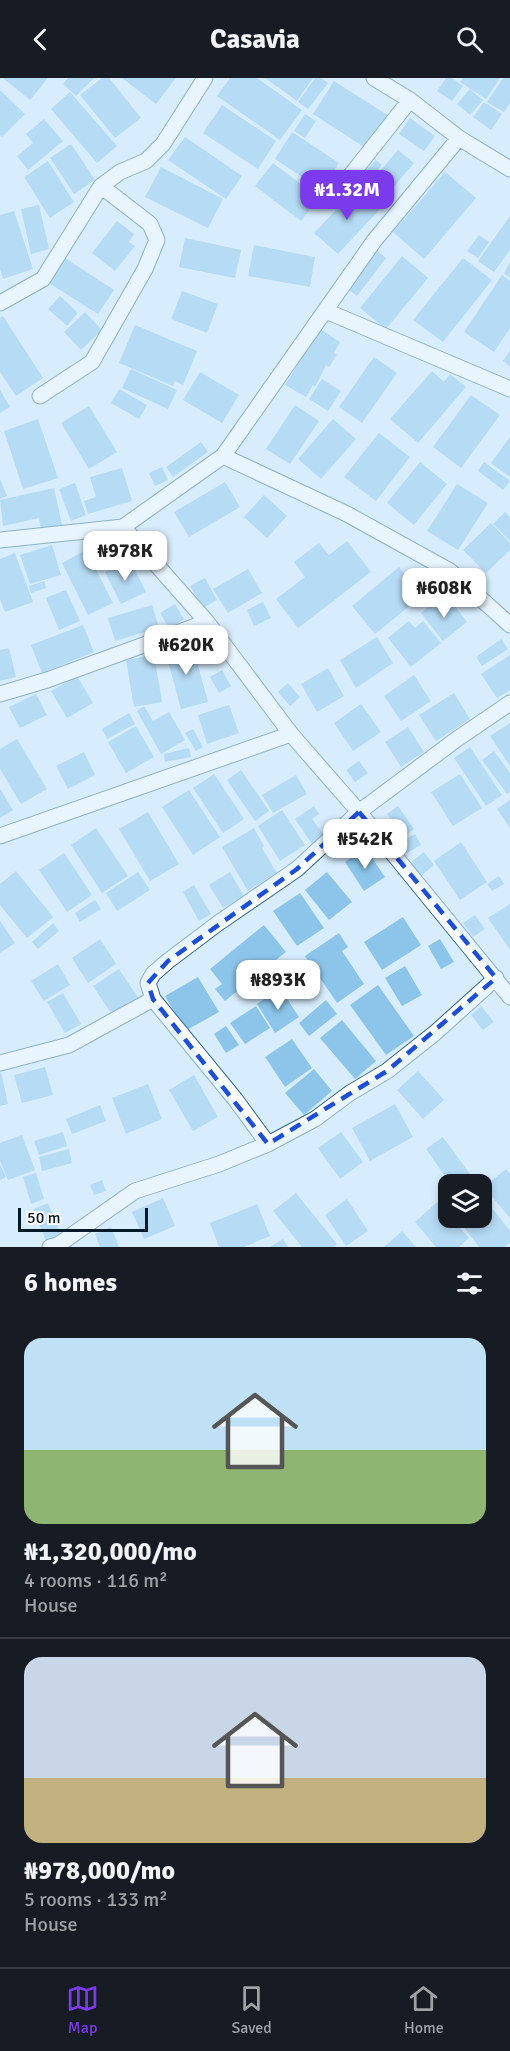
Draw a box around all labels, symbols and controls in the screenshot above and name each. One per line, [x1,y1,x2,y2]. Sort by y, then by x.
icon: back [24,23,57,56]
text: Casavia [210,23,300,56]
icon: search [453,23,486,56]
pin: ₦1.32M [298,170,396,221]
text: ₦1.32M [314,177,380,202]
pin: ₦978K [83,531,167,582]
text: ₦978K [97,538,153,563]
pin: ₦608K [402,568,486,619]
text: ₦608K [416,575,472,600]
pin: ₦620K [144,625,228,676]
text: ₦620K [158,632,214,657]
pin: ₦542K [323,819,407,870]
text: ₦542K [337,826,393,851]
pin: ₦893K [236,960,320,1011]
text: ₦893K [250,967,306,992]
map controls [438,1174,492,1228]
button: layers [438,1174,492,1228]
scale bar [18,1205,148,1232]
text: 50 m [27,1208,61,1228]
text: 6 homes [24,1267,117,1299]
icon: filters [453,1267,486,1300]
icon: home [201,1377,309,1485]
text: ₦1,320,000/mo [24,1536,197,1568]
text: 4 rooms · 116 m² [24,1568,168,1593]
text: House [24,1593,78,1618]
icon: home [201,1696,309,1804]
text: ₦978,000/mo [24,1855,175,1887]
text: 5 rooms · 133 m² [24,1887,168,1912]
text: House [24,1912,78,1937]
tab: Map [66,1982,99,2038]
tab: Saved [231,1982,272,2038]
tab: Home [404,1982,444,2038]

